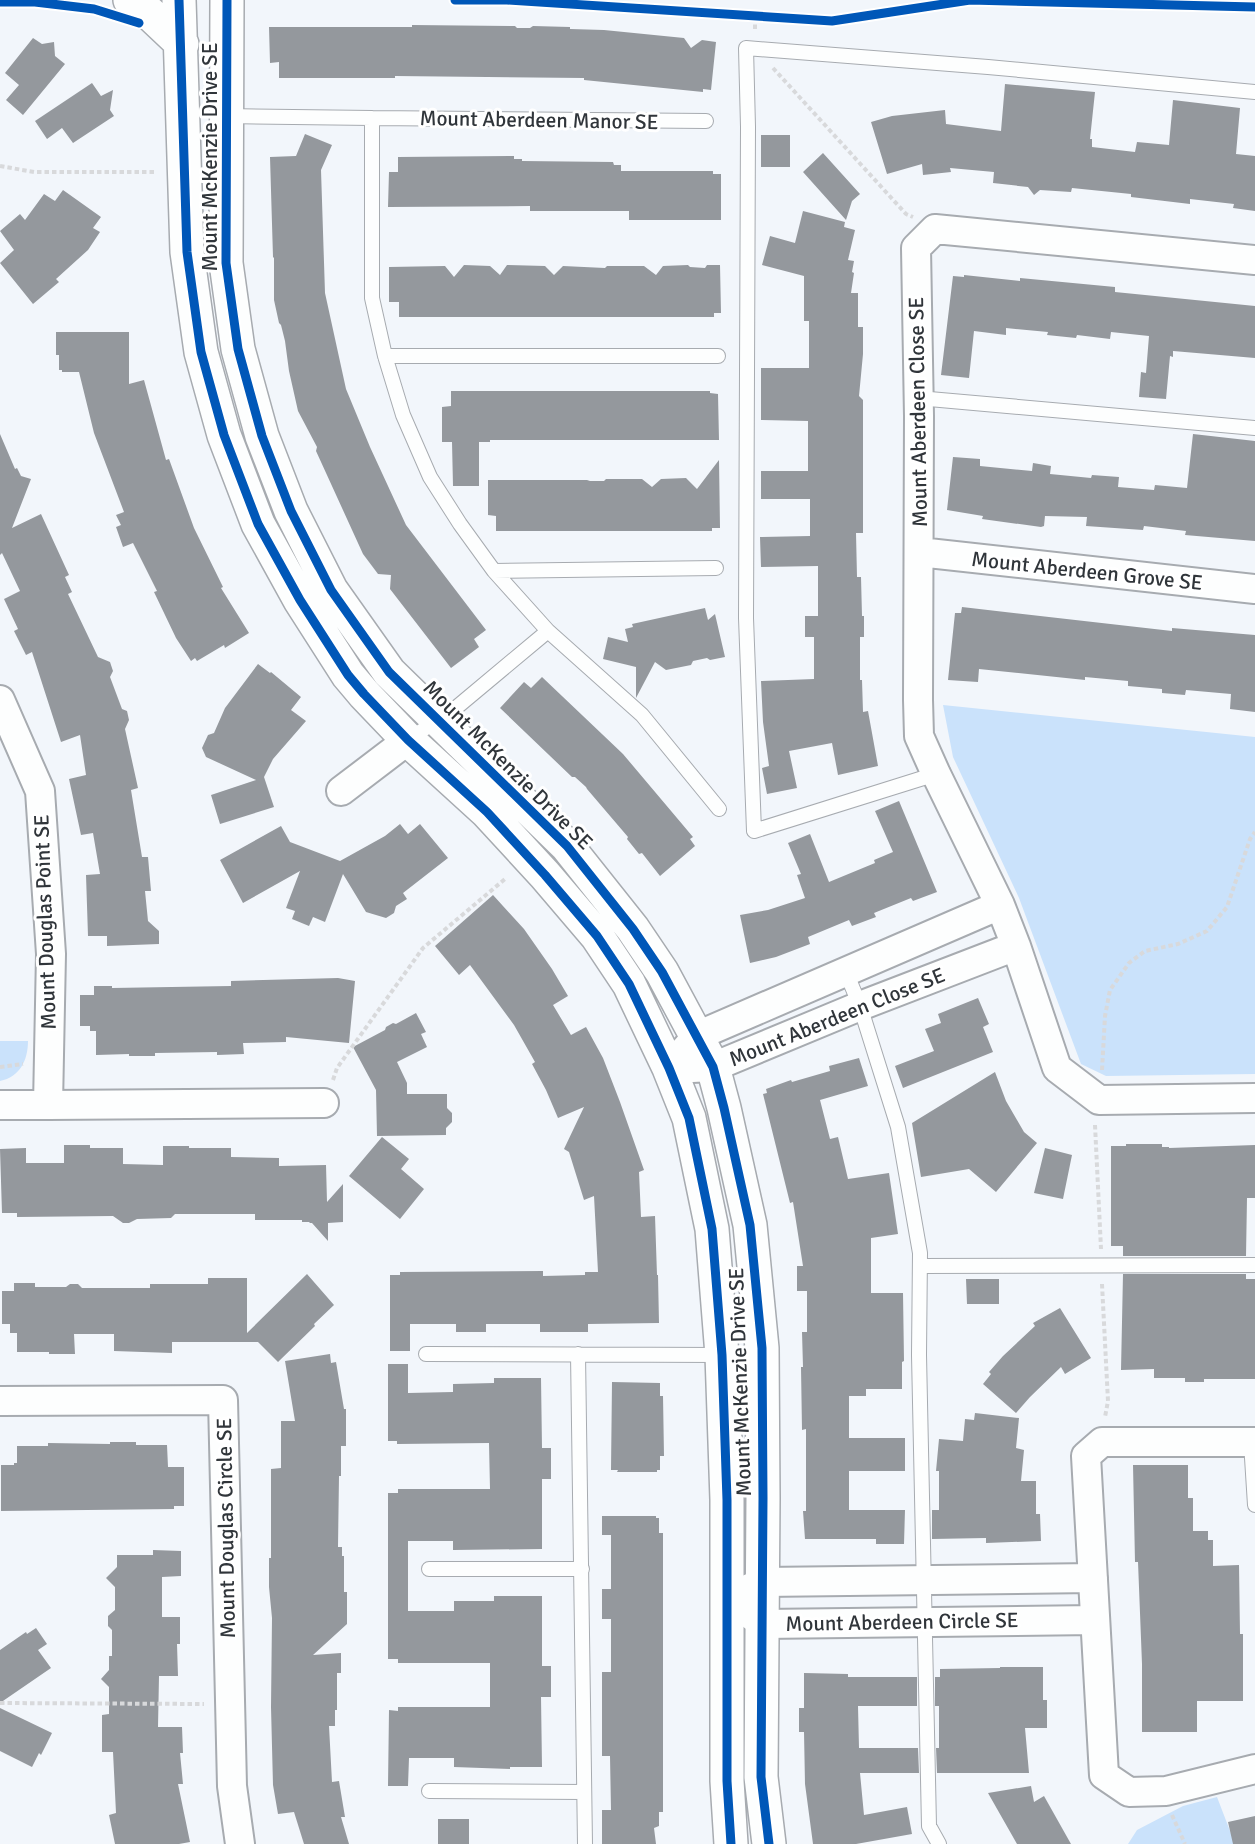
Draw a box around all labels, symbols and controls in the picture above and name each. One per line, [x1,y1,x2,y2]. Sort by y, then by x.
street label: Mount McKenzie Drive SE [197,42,223,272]
street label: Mount Aberdeen Manor SE [419,105,659,135]
street label: Mount Aberdeen Close SE [903,297,933,527]
street label: Mount Aberdeen Grove SE [970,546,1204,596]
street label: Mount McKenzie Drive SE [418,675,598,855]
street label: Mount Douglas Point SE [28,814,62,1030]
street label: Mount Aberdeen Close SE [725,962,949,1072]
street label: Mount McKenzie Drive SE [723,1267,757,1497]
street label: Mount Douglas Circle SE [211,1417,241,1639]
street label: Mount Aberdeen Circle SE [785,1607,1019,1637]

